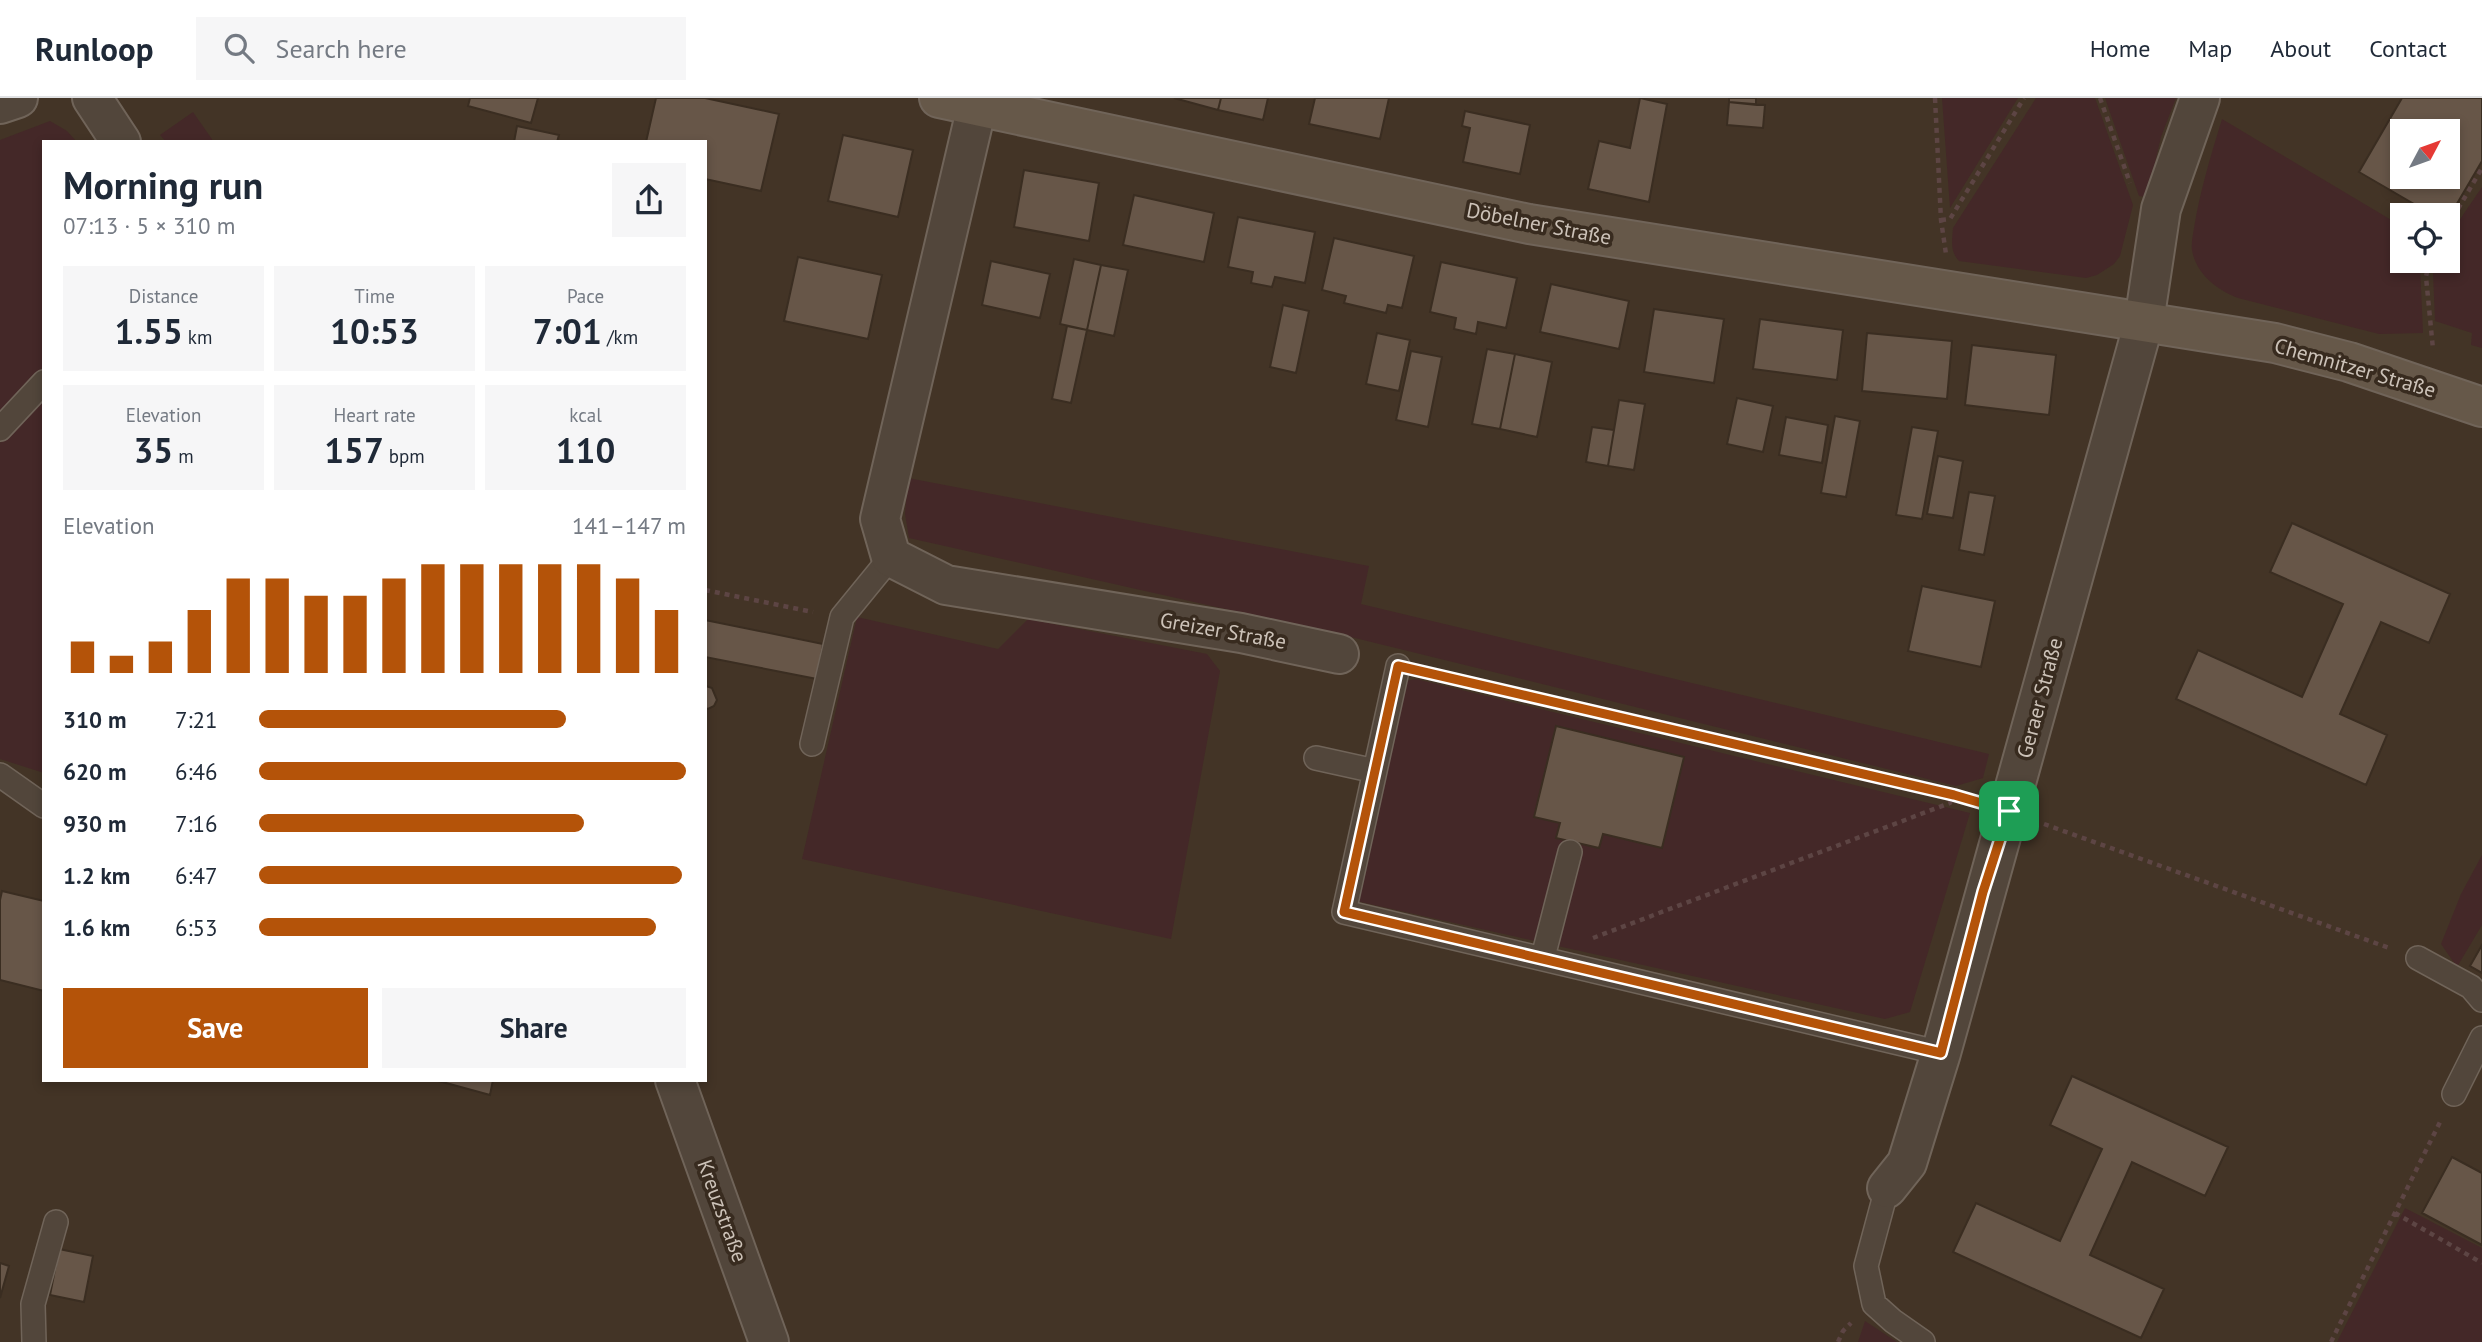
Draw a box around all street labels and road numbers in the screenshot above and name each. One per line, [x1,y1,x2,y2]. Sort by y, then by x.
street label: Döbelner Straße [1464,196,1614,251]
street label: Chemnitzer Straße [2271,332,2439,403]
street label: Greizer Straße [1158,606,1288,655]
street label: Geraer Straße [2011,635,2069,761]
street label: Kreuzstraße [691,1156,754,1266]

